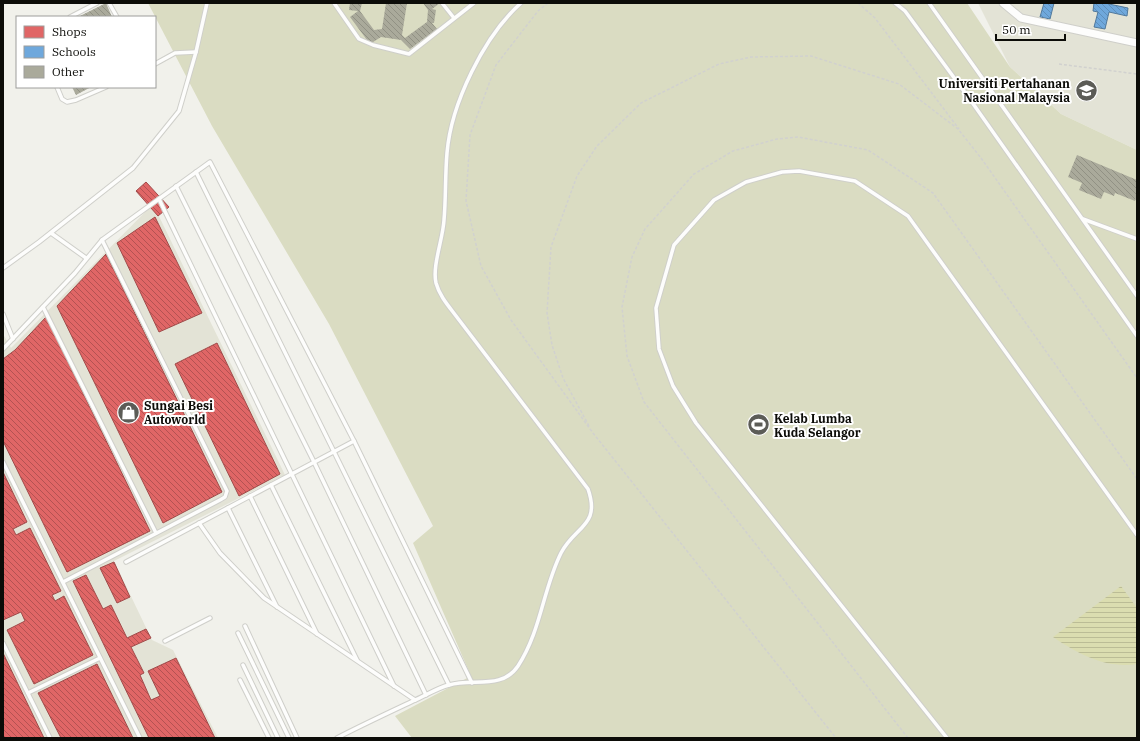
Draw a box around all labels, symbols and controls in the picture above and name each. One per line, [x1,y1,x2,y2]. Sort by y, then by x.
legend [16,16,156,88]
scale bar [996,16,1065,42]
text: 50 m [1002,22,1031,37]
text: Shops [52,24,87,39]
text: Schools [52,44,96,59]
text: Other [52,64,85,79]
place label: Universiti Pertahanan Nasional Malaysia [939,76,1070,105]
school or university icon: Universiti Pertahanan Nasional Malaysia [1073,77,1099,103]
place label: Sungai Besi Autoworld [144,398,213,427]
shop icon: Sungai Besi Autoworld [115,399,141,425]
place label: Kelab Lumba Kuda Selangor [774,411,861,440]
sports icon: Kelab Lumba Kuda Selangor [746,412,772,438]

